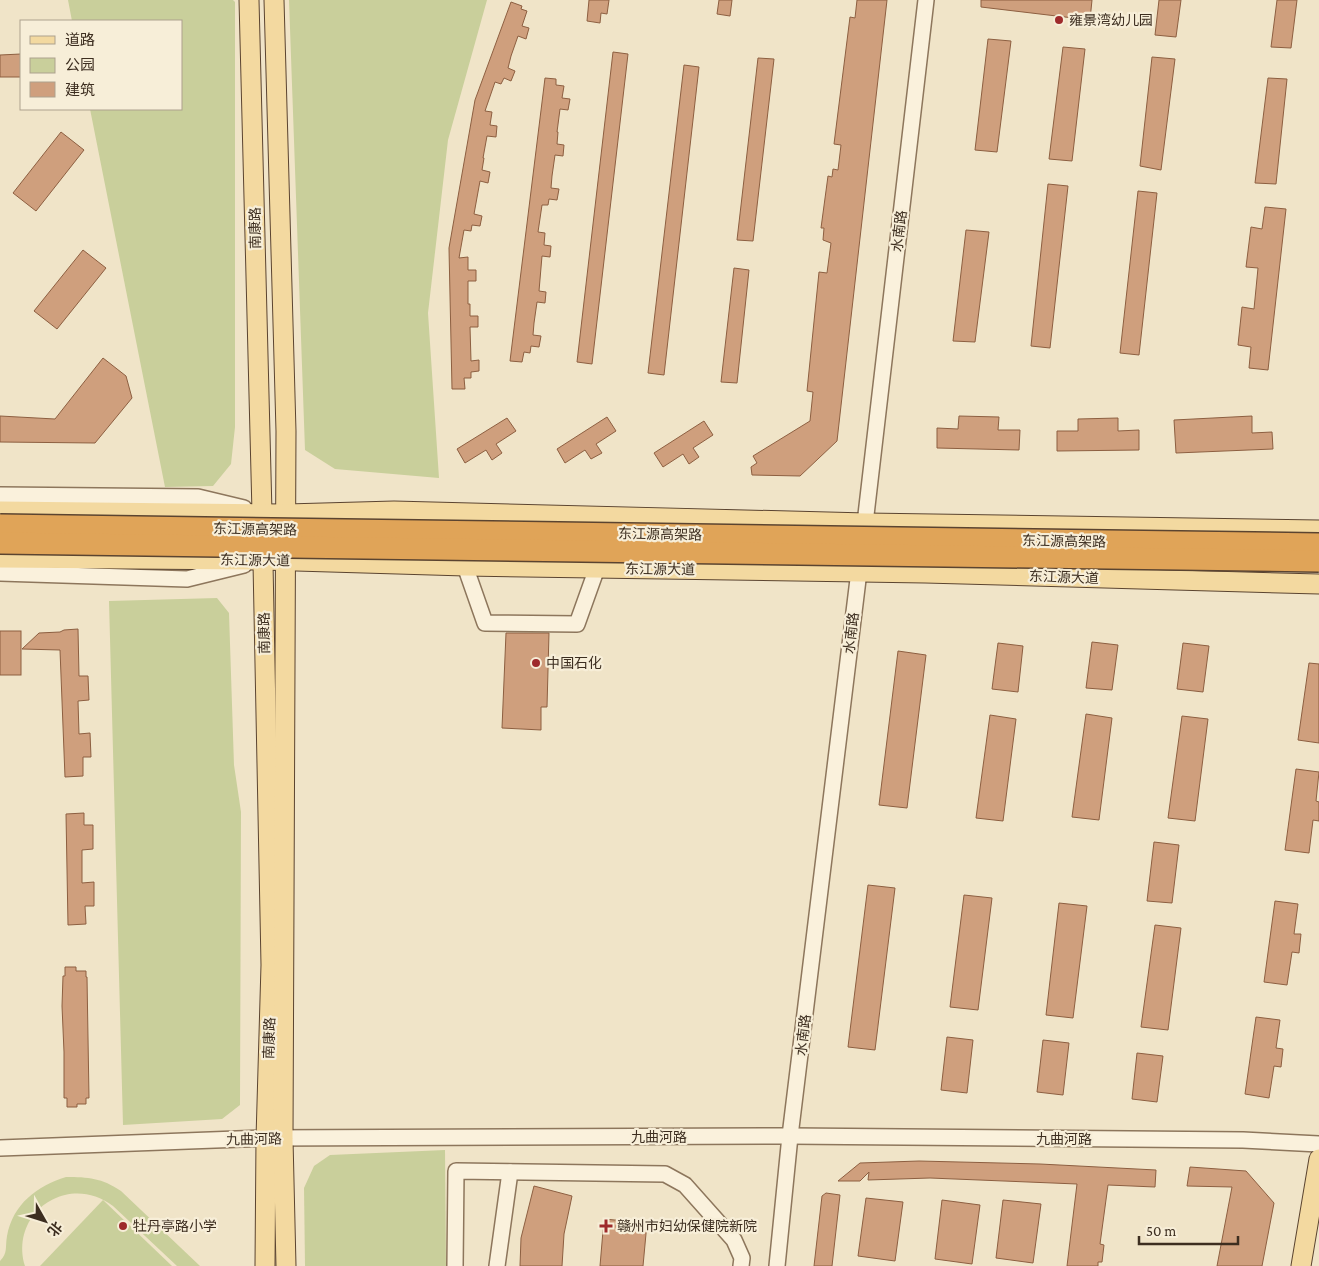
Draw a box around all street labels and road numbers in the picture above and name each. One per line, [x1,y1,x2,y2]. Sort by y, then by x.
street label: 南康路 [247,207,263,249]
street label: 水南路 [889,209,909,253]
street label: 东江源高架路 [213,520,297,538]
street label: 东江源高架路 [618,525,702,543]
street label: 东江源高架路 [1022,532,1106,550]
street label: 东江源大道 [220,551,290,569]
street label: 东江源大道 [625,560,695,578]
street label: 东江源大道 [1029,568,1099,586]
street label: 水南路 [841,611,861,655]
street label: 南康路 [256,612,272,654]
street label: 水南路 [793,1013,813,1057]
street label: 南康路 [260,1017,278,1059]
street label: 九曲河路 [631,1129,687,1145]
street label: 九曲河路 [226,1131,282,1147]
street label: 九曲河路 [1036,1131,1092,1147]

